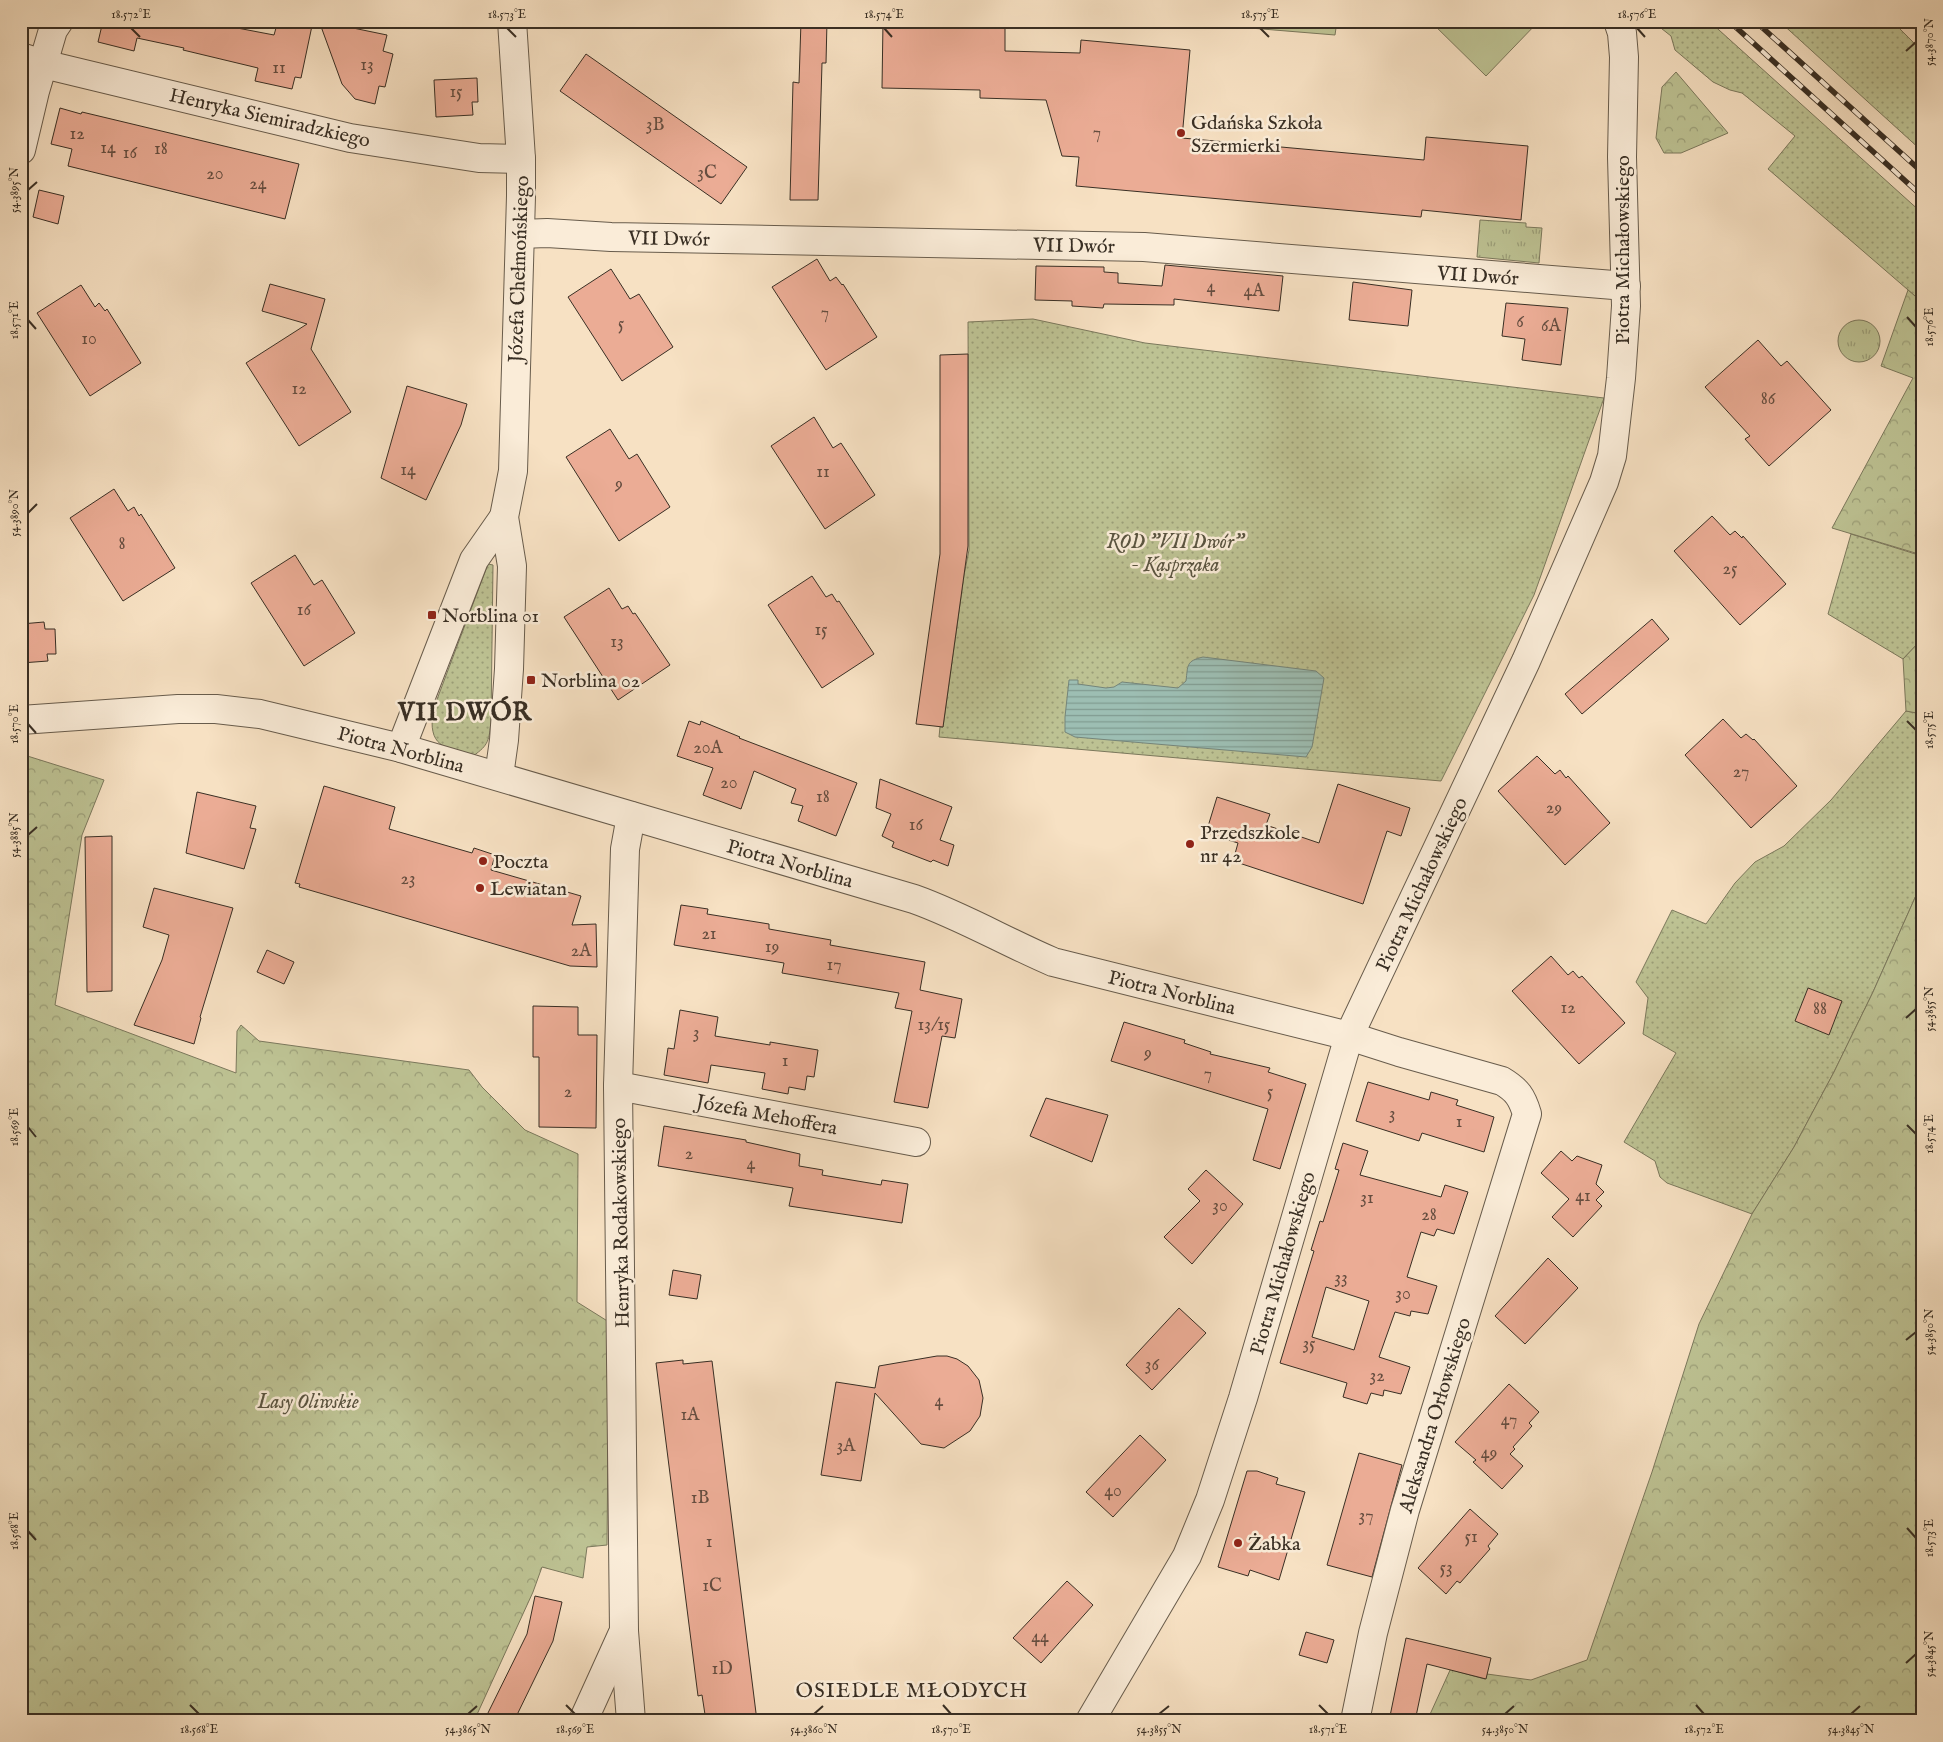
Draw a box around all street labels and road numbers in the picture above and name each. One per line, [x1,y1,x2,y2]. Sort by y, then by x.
street label: Henryka Siemiradzkiego [167,83,373,154]
street label: Piotra Michałowskiego [1611,155,1636,345]
street label: Józefa Chełmońskiego [504,175,535,365]
street label: VII Dwór [627,226,711,253]
street label: VII Dwór [1032,233,1116,260]
street label: VII Dwór [1435,261,1520,292]
street label: Piotra Norblina [334,722,467,779]
street label: Piotra Michałowskiego [1371,793,1474,976]
street label: Piotra Norblina [723,834,856,895]
street label: Piotra Norblina [1105,966,1238,1021]
street label: Józefa Mehoffera [692,1089,840,1141]
street label: Henryka Rodakowskiego [607,1117,636,1328]
street label: Piotra Michałowskiego [1245,1169,1322,1358]
street label: Aleksandra Orłowskiego [1394,1315,1477,1517]

